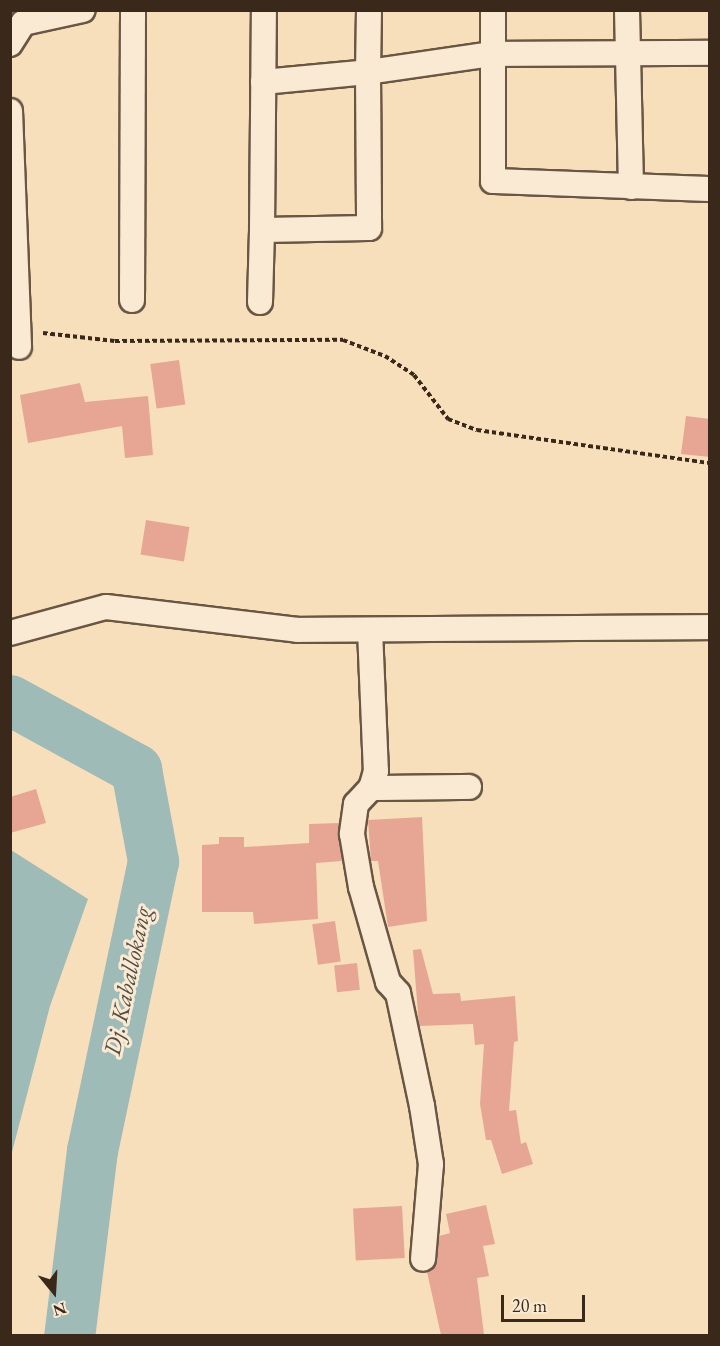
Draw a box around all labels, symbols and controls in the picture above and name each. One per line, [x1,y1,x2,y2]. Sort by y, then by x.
water label: Dj. Kaballokang [97,904,157,1058]
north arrow [24,1262,84,1322]
scale bar [504,1283,588,1321]
text: 20 m [512,1294,547,1317]
text: N [50,1298,69,1322]

